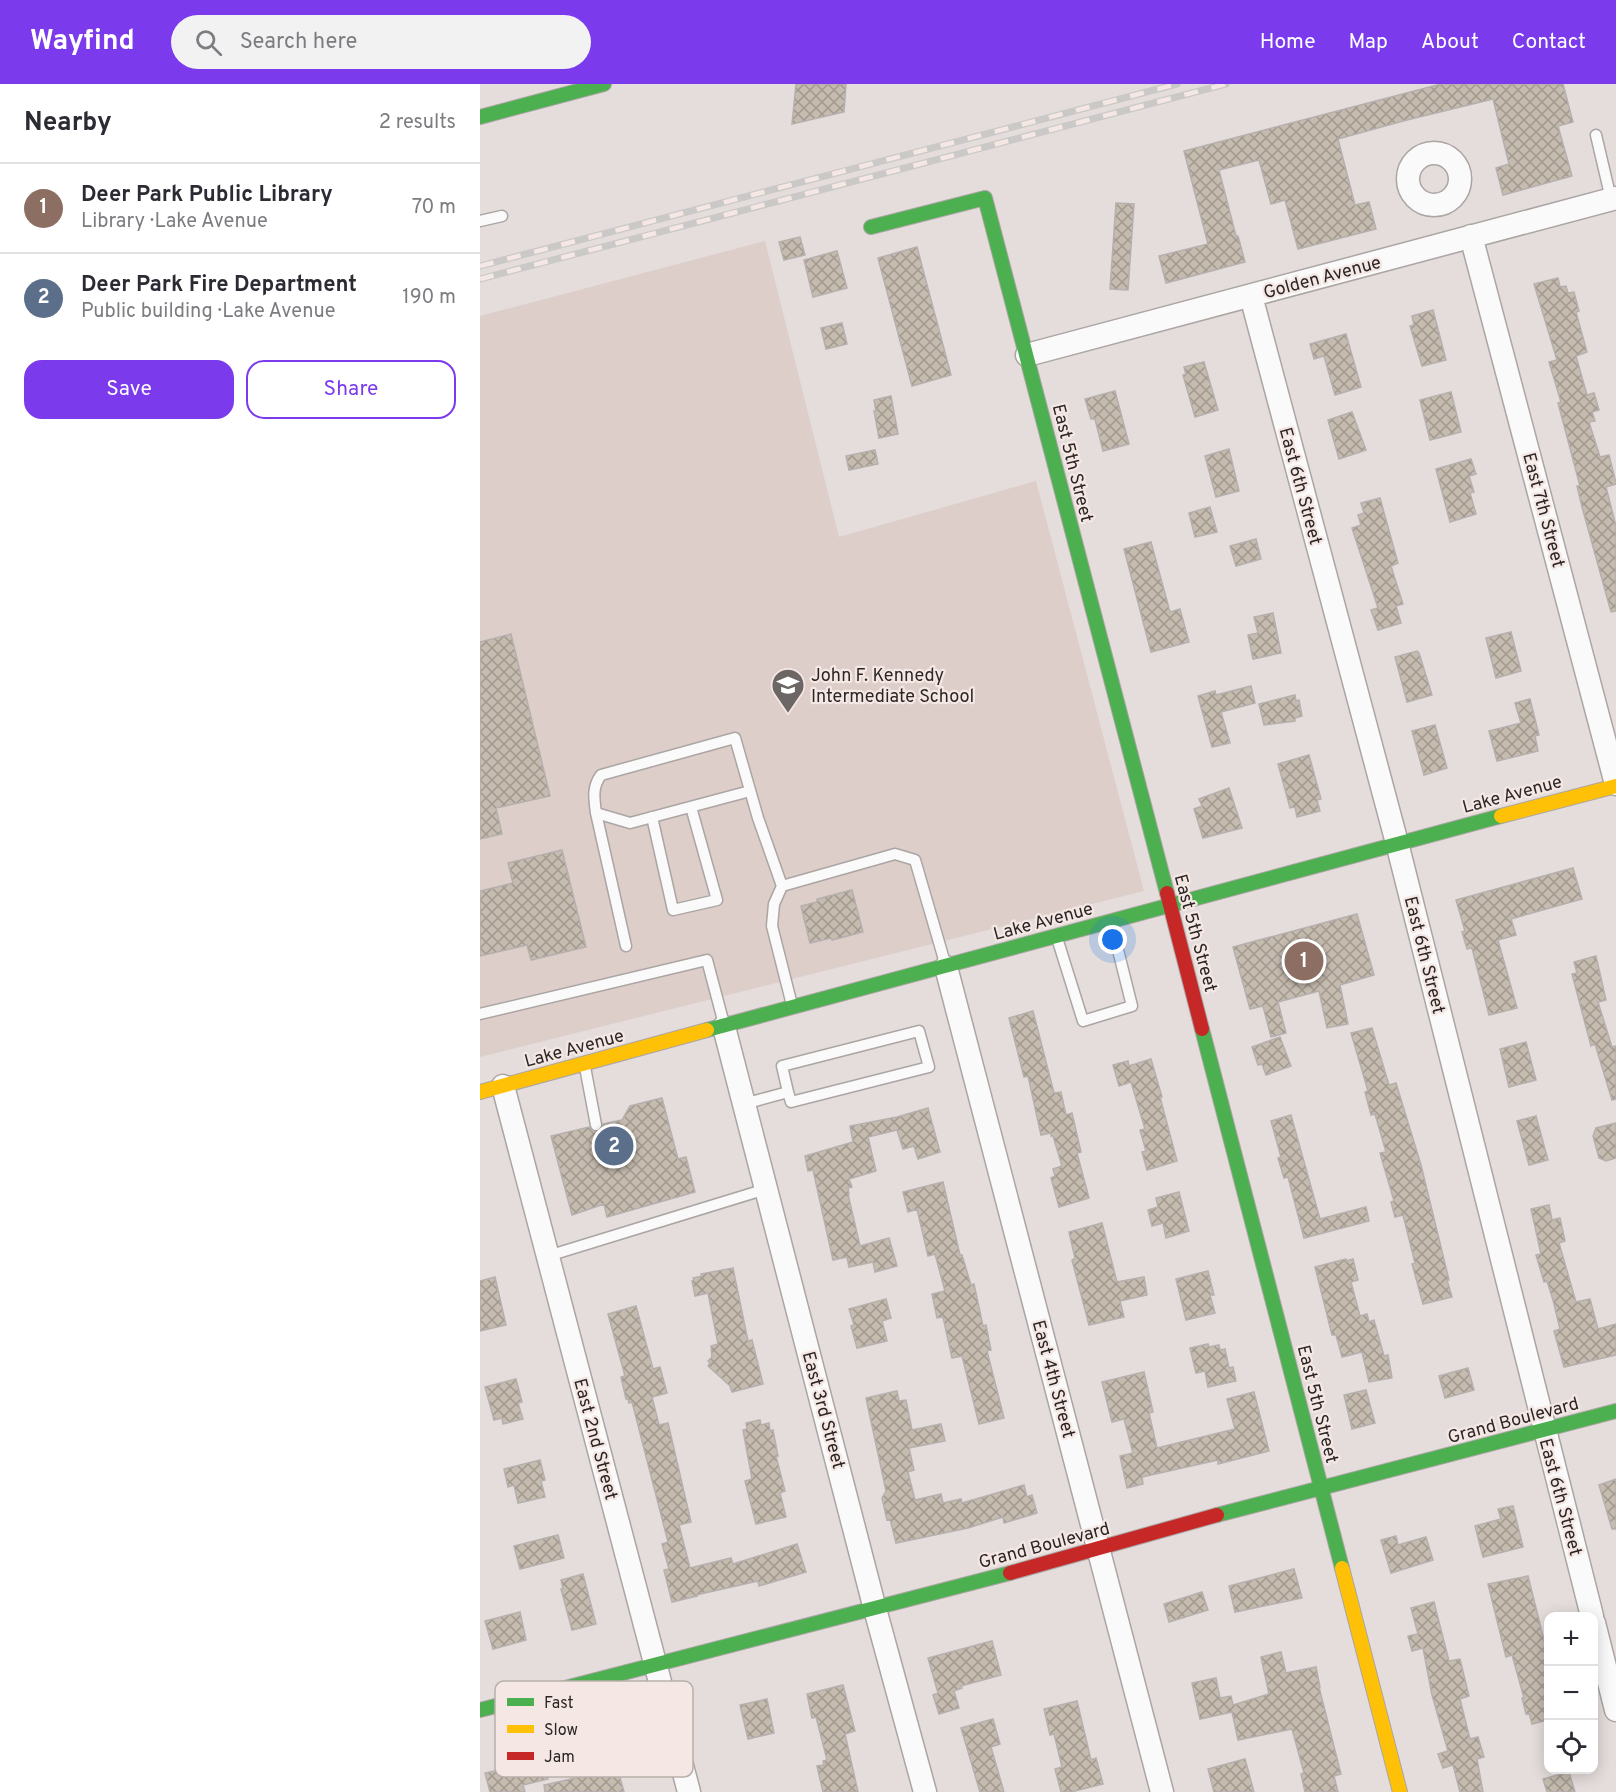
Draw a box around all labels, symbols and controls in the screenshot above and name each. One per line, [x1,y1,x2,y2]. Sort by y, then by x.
search box [171,15,591,69]
text: Wayfind [30,24,135,60]
icon: search [192,26,225,59]
text: Search here [240,29,357,56]
text: Home [1260,29,1316,56]
text: Map [1349,29,1388,56]
text: About [1421,29,1479,56]
text: Contact [1512,29,1586,56]
text: Nearby [24,107,112,140]
text: 2 results [379,110,456,136]
text: Deer Park Public Library [81,182,333,209]
text: 1 [40,195,48,221]
text: 70 m [412,195,456,221]
text: Library · Lake Avenue [81,209,268,235]
street label: Golden Avenue [1261,252,1384,305]
text: Deer Park Fire Department [81,272,357,299]
text: 2 [37,285,50,311]
text: 190 m [402,285,456,311]
text: Public building · Lake Avenue [81,299,335,325]
button: Save [24,360,234,419]
button: Share [246,360,456,419]
street label: East 5th Street [1046,402,1097,525]
street label: East 6th Street [1273,425,1326,548]
street label: East 7th Street [1516,450,1569,570]
place label: John F. Kennedy Intermediate School [811,665,974,709]
school or university icon: John F. Kennedy Intermediate School [770,667,806,714]
street label: Lake Avenue [1460,771,1565,820]
street label: East 5th Street [1168,872,1221,995]
street label: East 6th Street [1398,894,1449,1017]
street label: Lake Avenue [991,898,1096,947]
your location [1098,925,1127,954]
pin: 1 [1284,938,1324,984]
street label: Lake Avenue [522,1025,627,1074]
pin: 2 [594,1124,634,1168]
street label: East 4th Street [1026,1318,1079,1441]
street label: East 5th Street [1291,1343,1342,1466]
street label: East 3rd Street [796,1349,849,1472]
street label: East 2nd Street [567,1376,622,1503]
street label: Grand Boulevard [1445,1393,1582,1450]
street label: East 6th Street [1533,1436,1586,1559]
street label: Grand Boulevard [976,1518,1113,1575]
map controls [1544,1612,1598,1774]
button: + [1544,1612,1598,1666]
button: − [1544,1666,1598,1720]
legend [495,1681,693,1777]
text: Fast [544,1694,574,1714]
button: locate [1544,1720,1598,1774]
text: Slow [544,1721,578,1741]
text: Jam [544,1748,575,1768]

